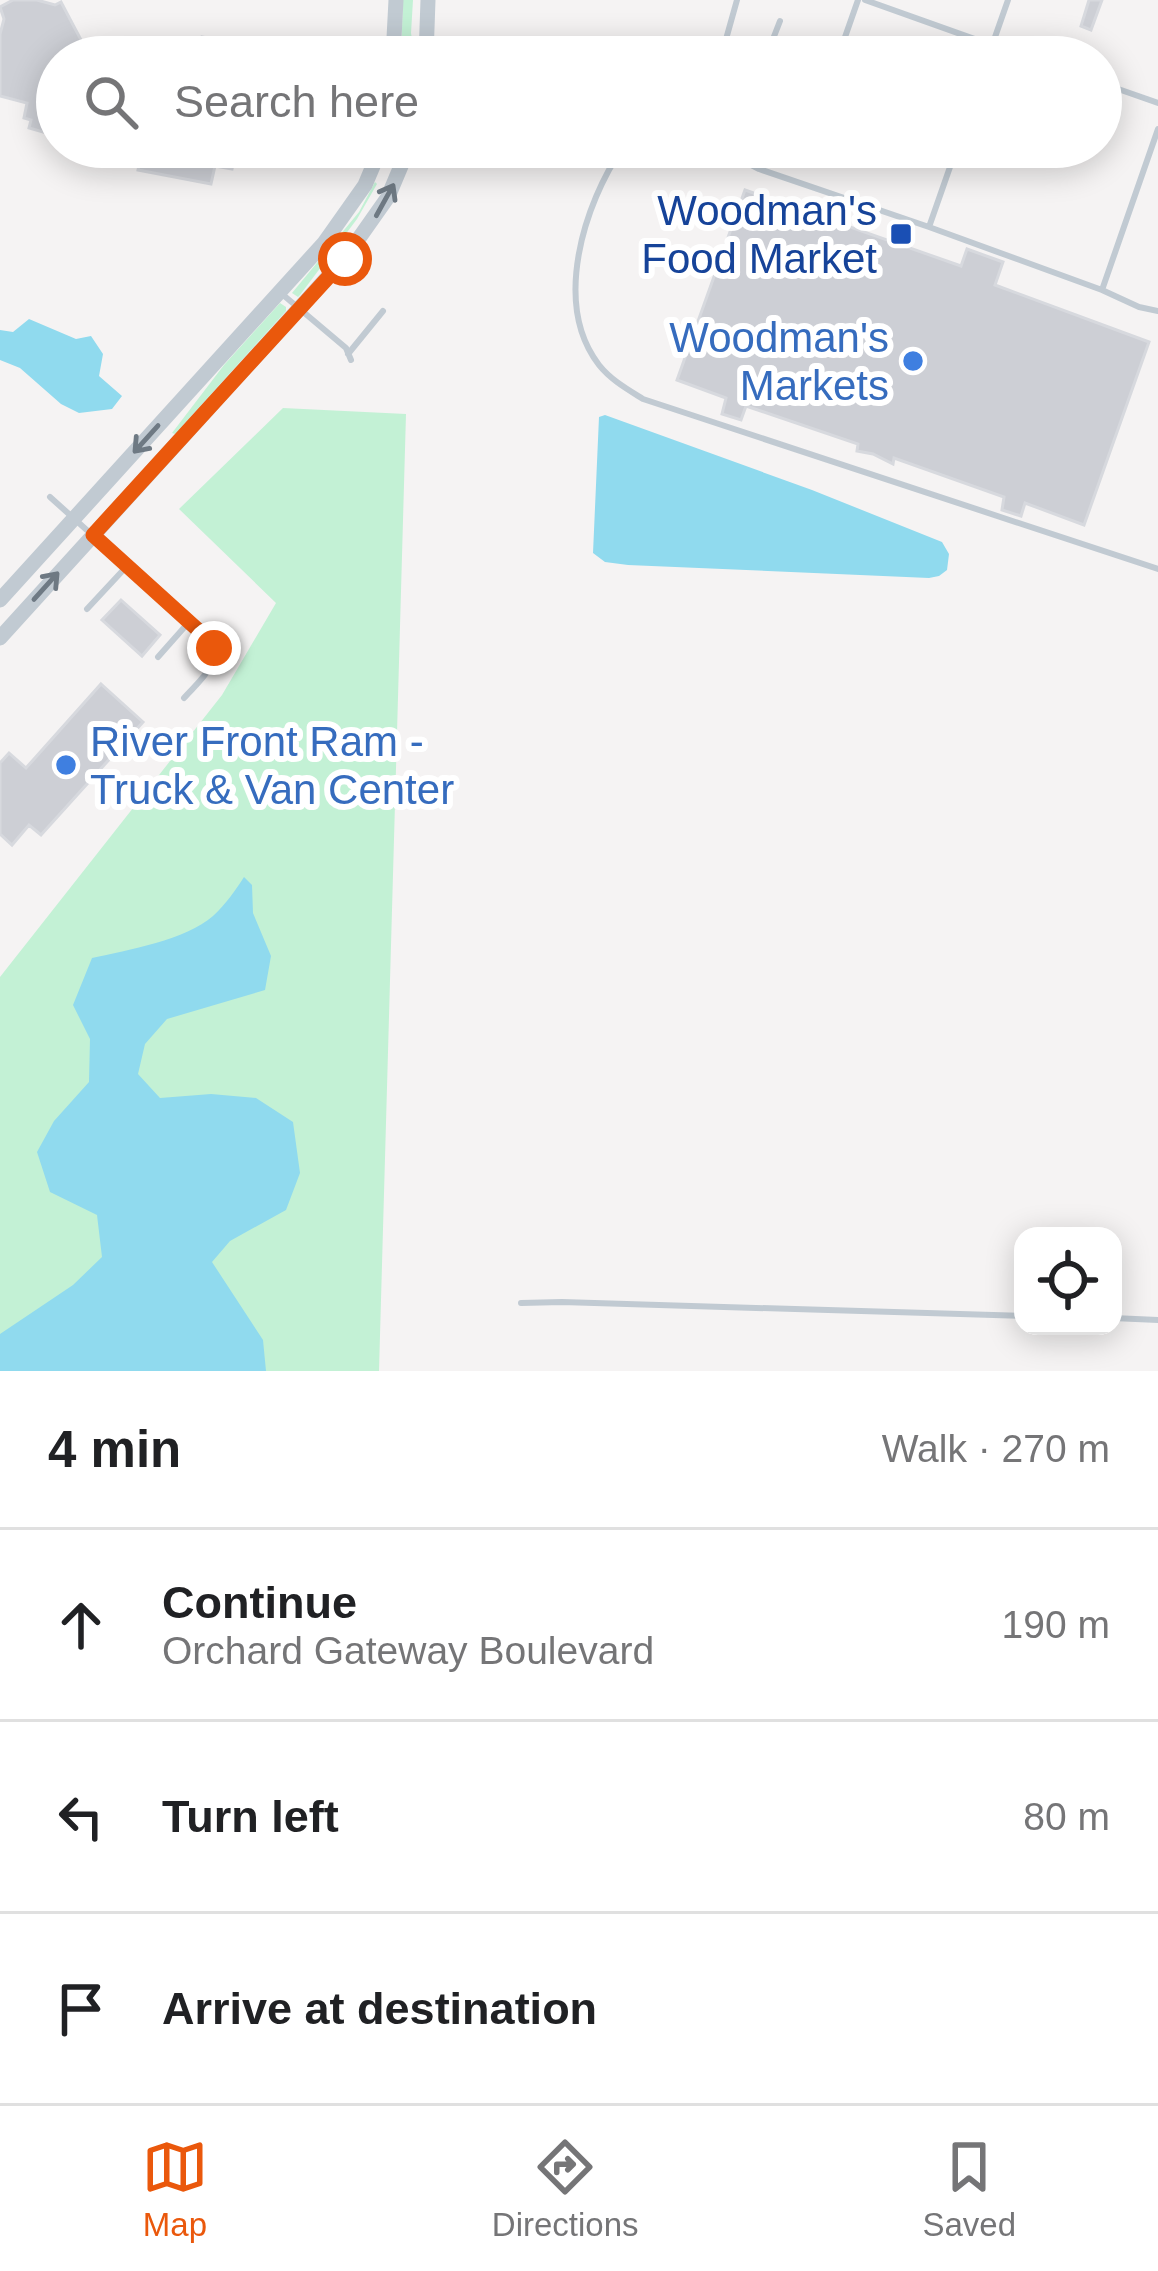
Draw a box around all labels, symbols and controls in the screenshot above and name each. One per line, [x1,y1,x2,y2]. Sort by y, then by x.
search box [36,36,1122,168]
icon: search [78,69,144,135]
text: Search here [174,76,419,127]
one-way arrow [374,183,398,218]
place label: Woodman's Food Market [641,187,877,282]
marker: Woodman's Food Market [888,221,914,247]
route start [318,232,372,286]
place label: Woodman's Markets [669,314,889,409]
marker: Woodman's Markets [900,348,926,374]
one-way arrow [133,423,160,453]
one-way arrow [32,572,60,602]
route end [187,621,241,675]
place label: River Front Ram - Truck & Van Center [90,718,454,813]
marker: River Front Ram - Truck & Van Center [53,752,79,778]
map controls [1014,1227,1122,1335]
button: locate [1014,1227,1122,1335]
text: 4 min [48,1421,181,1478]
text: Walk · 270 m [882,1427,1110,1470]
text: Continue [162,1577,357,1628]
icon: ahead [48,1592,114,1658]
text: 190 m [1002,1603,1110,1646]
text: Orchard Gateway Boulevard [162,1629,654,1672]
icon: left [48,1784,114,1850]
text: Turn left [162,1791,339,1842]
text: 80 m [1023,1795,1110,1838]
icon: arrive [48,1976,114,2042]
text: Arrive at destination [162,1983,597,2034]
tab: Map [142,2134,208,2244]
tab: Directions [492,2134,639,2244]
tab: Saved [922,2134,1016,2244]

